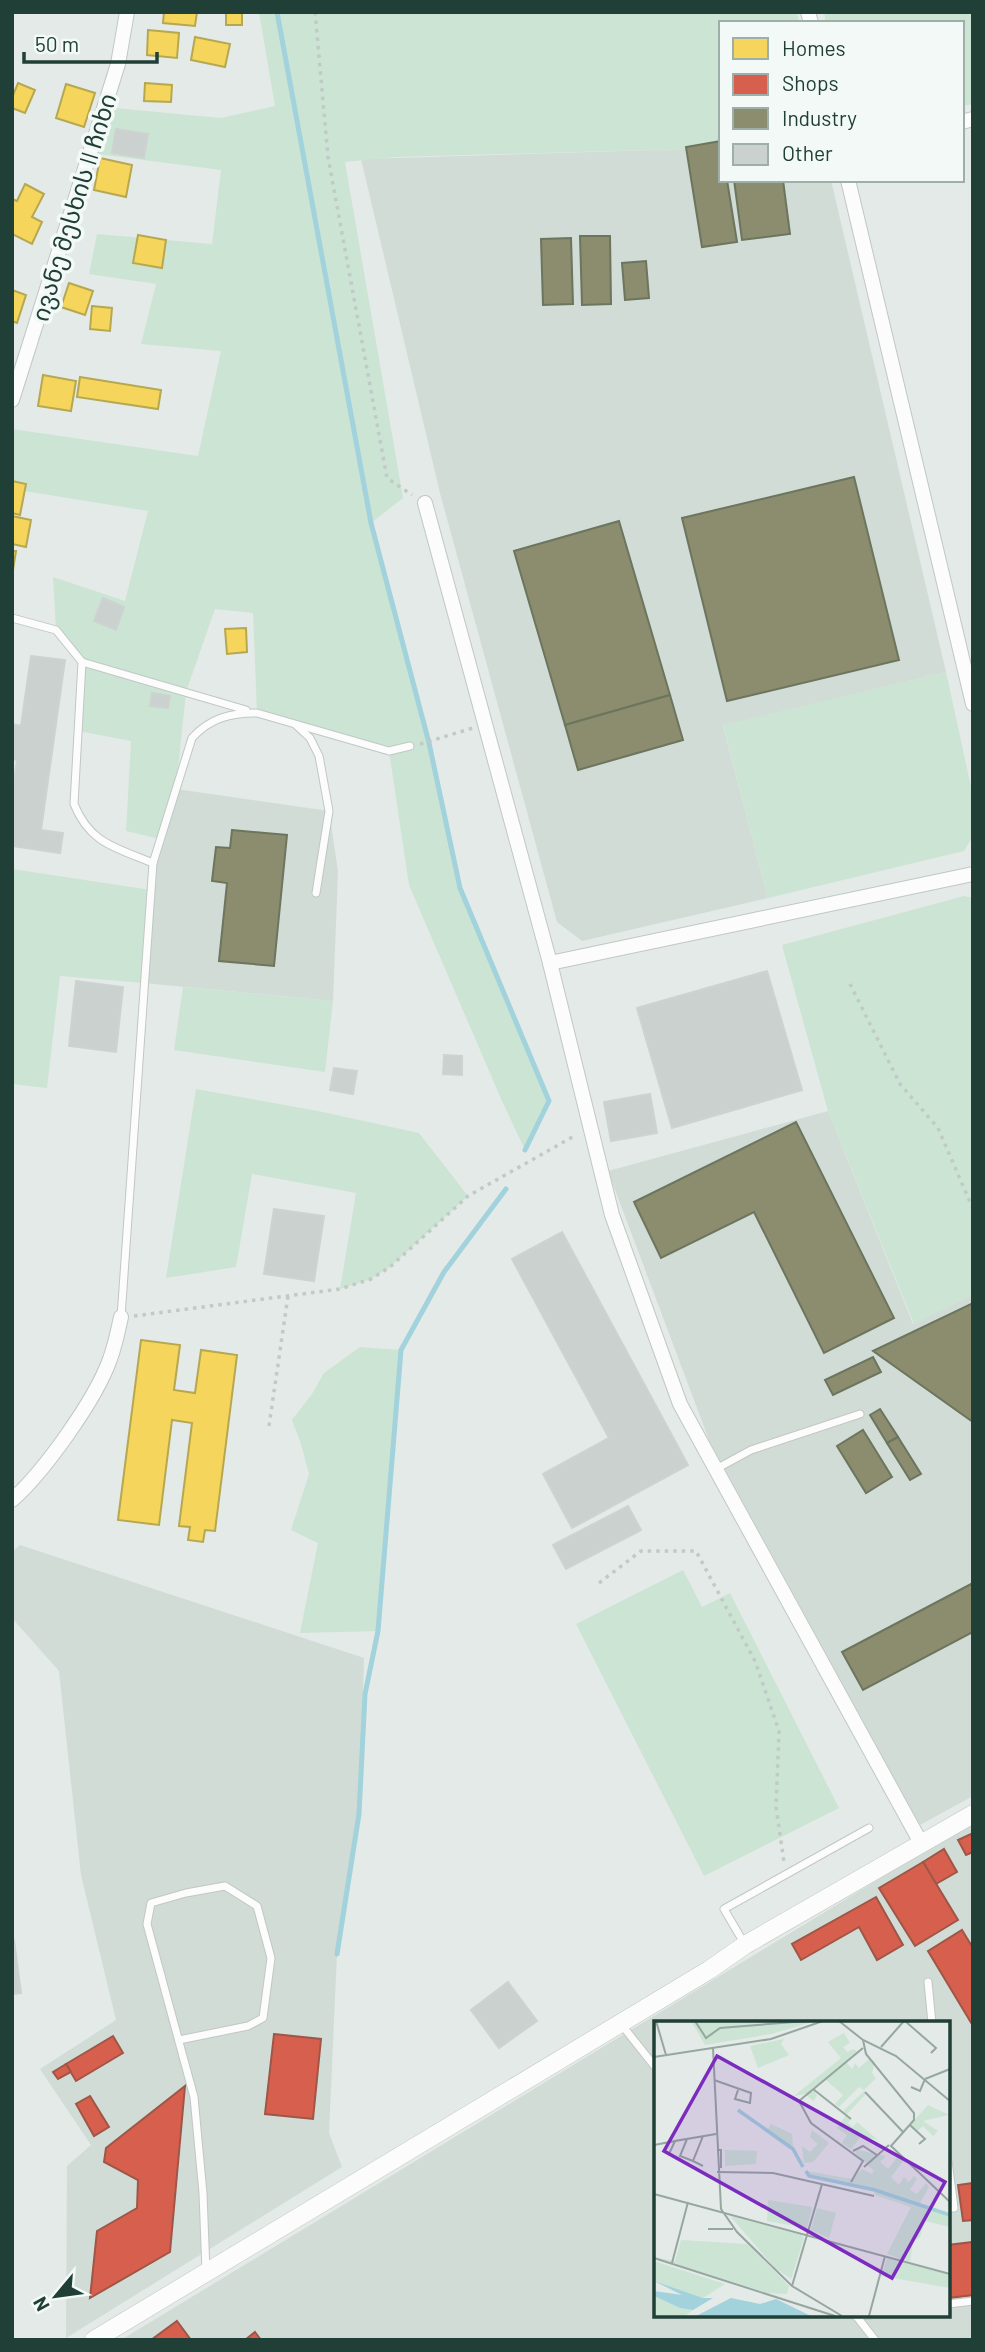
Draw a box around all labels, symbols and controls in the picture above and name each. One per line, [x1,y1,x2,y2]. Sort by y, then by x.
scale bar [24,21,158,65]
legend [719,21,964,182]
text: 50 m [35,31,79,56]
text: Homes [782,35,846,60]
text: Shops [782,70,839,95]
street label: ივანე მესხის II ჩიხი [24,89,122,325]
text: Industry [782,105,857,130]
text: Other [782,140,833,165]
inset map [654,2021,950,2317]
north arrow [21,2261,91,2331]
text: N [28,2293,54,2316]

